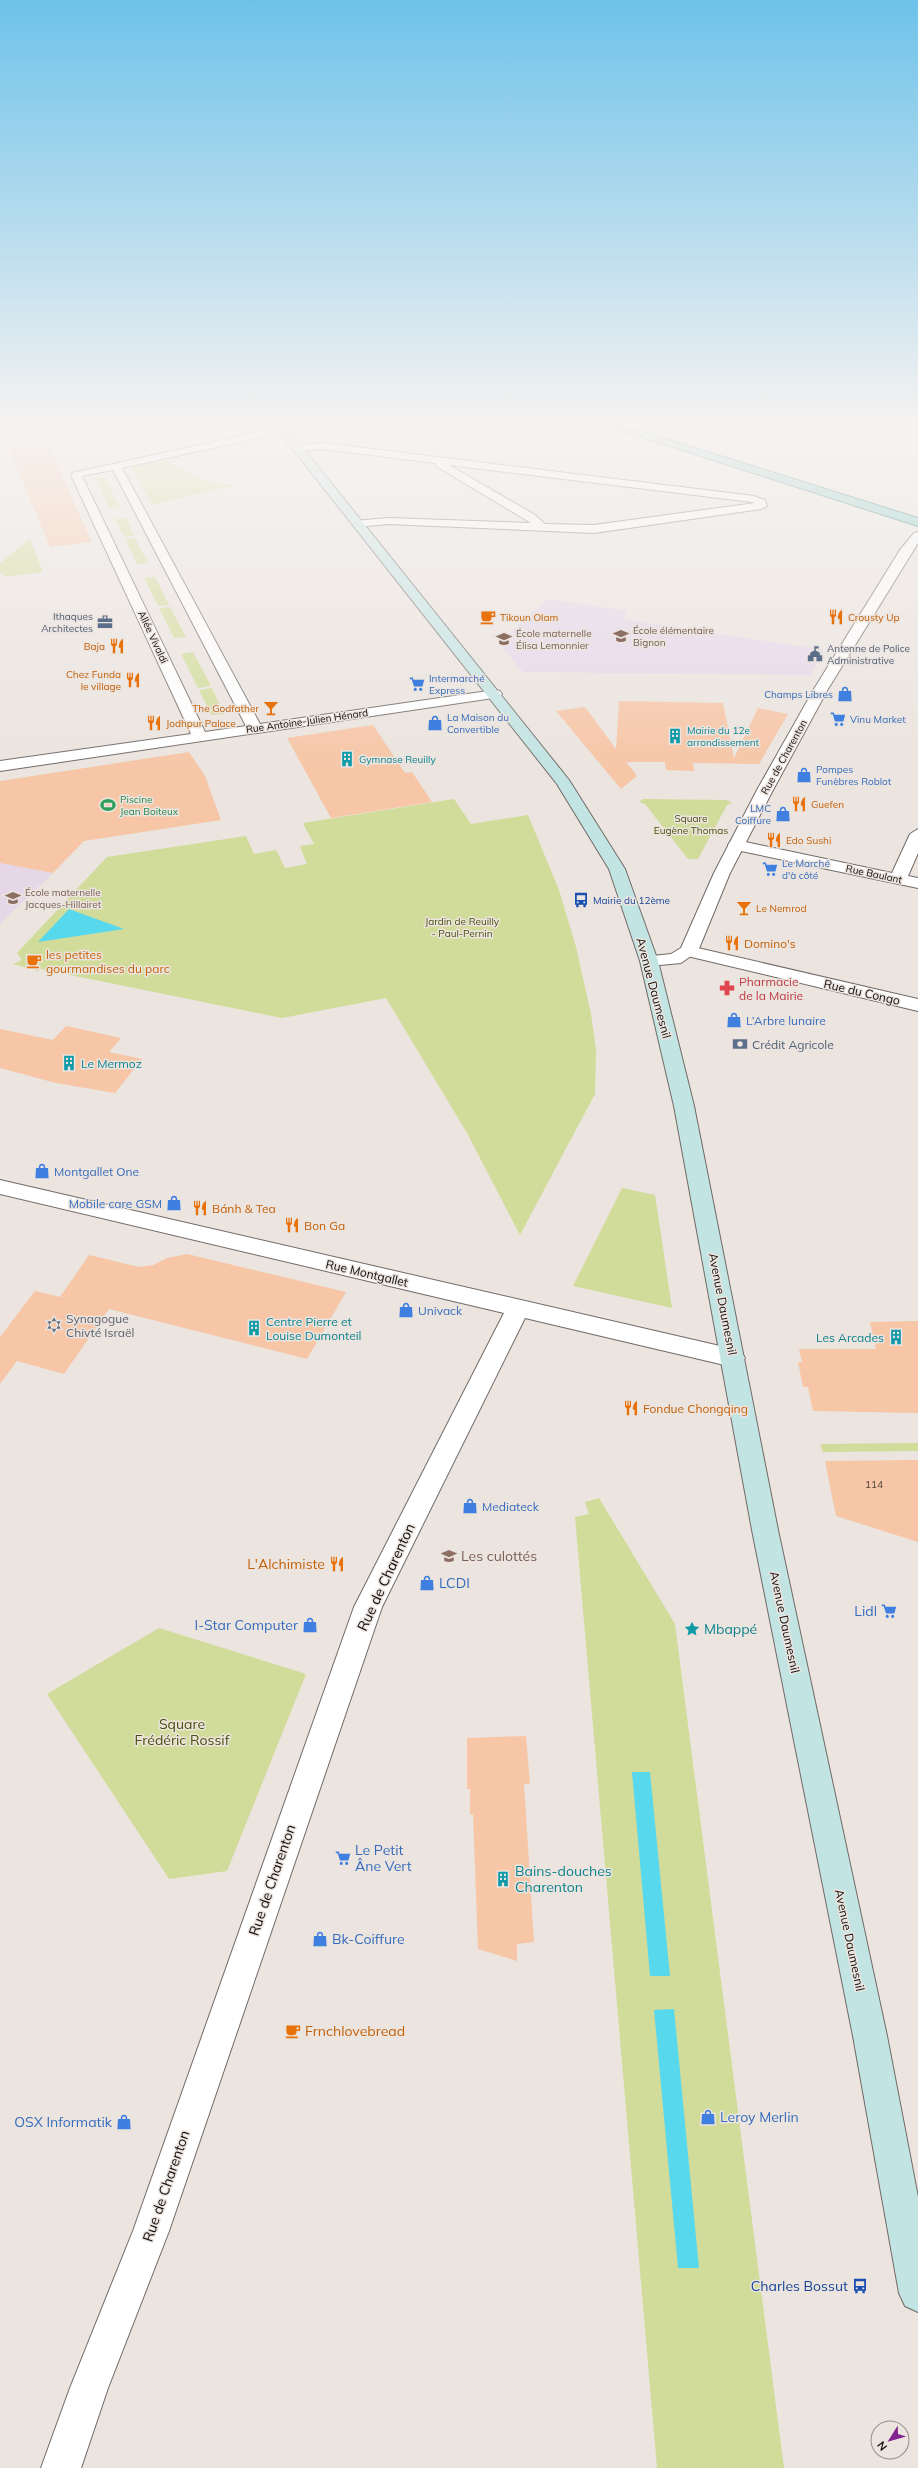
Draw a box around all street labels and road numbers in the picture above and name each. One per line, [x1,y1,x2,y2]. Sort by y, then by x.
street label: Allée Vivaldi [135,608,171,666]
street label: Rue Antoine-Julien Hénard [245,706,369,736]
street label: Rue de Charenton [758,717,810,797]
street label: Rue Baulant [845,862,904,886]
street label: Avenue Daumesnil [633,936,675,1040]
street label: Rue du Congo [822,976,902,1008]
street label: Avenue Daumesnil [706,1252,740,1356]
street label: Rue Montgallet [324,1256,410,1290]
street label: Rue de Charenton [353,1520,419,1634]
street label: Avenue Daumesnil [767,1570,803,1674]
street label: Rue de Charenton [244,1822,300,1938]
street label: Avenue Daumesnil [832,1888,868,1992]
street label: Rue de Charenton [138,2128,194,2244]

